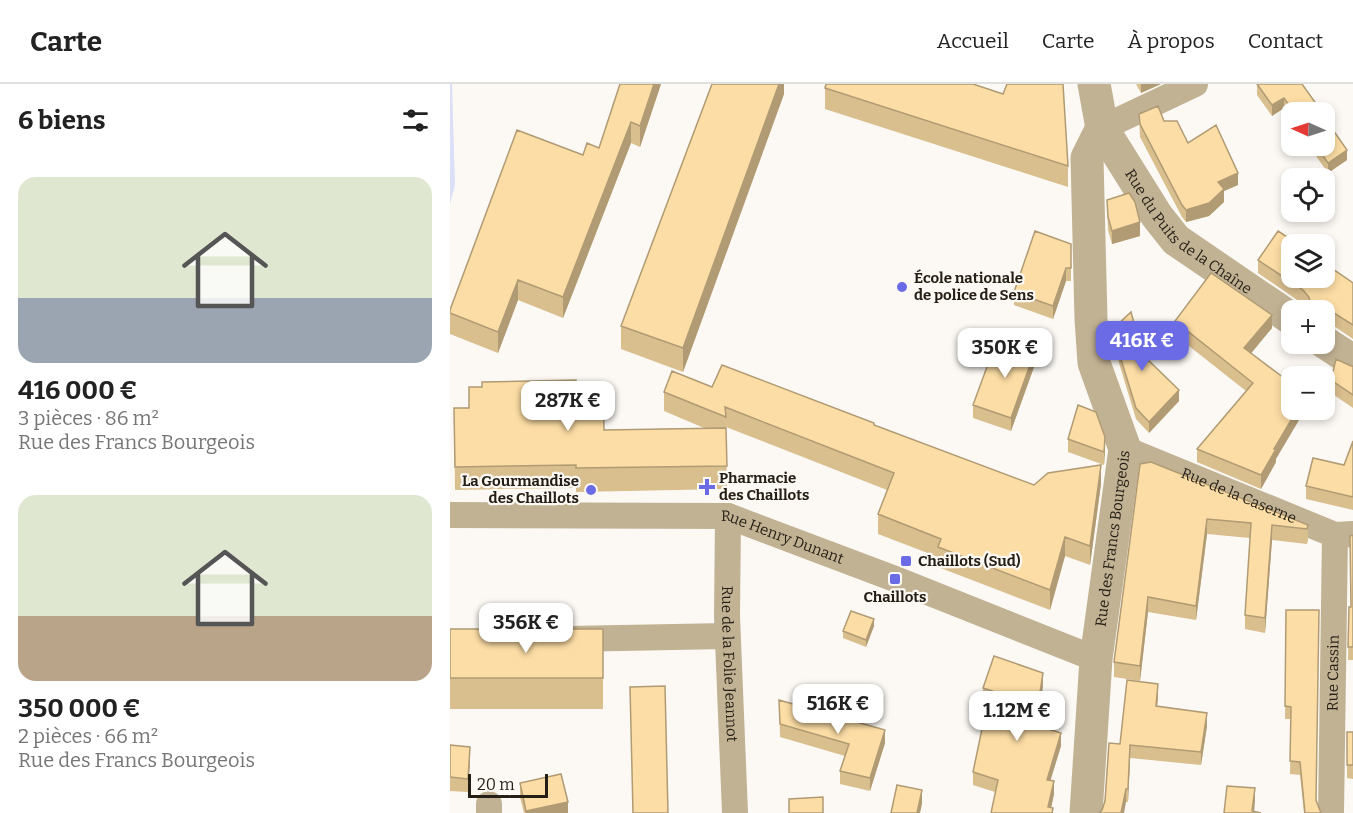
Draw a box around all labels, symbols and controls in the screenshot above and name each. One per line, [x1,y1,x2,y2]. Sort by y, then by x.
text: Carte [30,25,102,58]
text: Accueil [937,28,1009,54]
text: Carte [1042,28,1095,54]
text: À propos [1128,28,1215,54]
text: Contact [1248,28,1323,54]
north arrow [1281,102,1335,156]
map controls [1281,102,1335,420]
icon: filters [399,104,432,137]
text: 6 biens [18,105,105,136]
street label: Rue du Puits de la Chaîne [1121,166,1255,298]
button: locate [1281,168,1335,222]
icon: home [171,216,279,324]
button: layers [1281,234,1335,288]
place label: École nationale de police de Sens [914,269,1034,304]
marker: École nationale de police de Sens [895,280,909,294]
button: + [1281,300,1335,354]
pin: 416K € [1093,321,1191,372]
pin: 350K € [956,328,1054,379]
text: 416K € [1110,328,1174,352]
text: 350K € [971,335,1039,359]
button: − [1281,366,1335,420]
text: 416 000 € [18,375,137,406]
pin: 287K € [519,381,617,432]
text: 287K € [535,388,601,412]
text: 3 pièces · 86 m² [18,406,159,430]
text: Rue des Francs Bourgeois [18,430,255,454]
street label: Rue des Francs Bourgeois [1092,449,1134,628]
street label: Rue de la Caserne [1179,464,1299,527]
place label: Pharmacie des Chaillots [719,469,809,504]
place label: La Gourmandise des Chaillots [462,472,579,507]
marker: Pharmacie des Chaillots [700,480,714,494]
marker: La Gourmandise des Chaillots [584,483,598,497]
street label: Rue Henry Dunant [721,507,847,568]
icon: home [171,534,279,642]
place label: Chaillots (Sud) [918,552,1021,570]
marker: Chaillots (Sud) [899,554,913,568]
marker: Chaillots [888,572,902,586]
street label: Rue de la Folie Jeannot [718,586,741,743]
place label: Chaillots [864,588,927,606]
pin: 356K € [477,603,575,654]
text: 356K € [493,610,559,634]
street label: Rue Cassin [1323,634,1343,711]
pin: 516K € [789,684,887,735]
text: 516K € [807,691,870,715]
pin: 1.12M € [962,691,1072,742]
text: 350 000 € [18,693,141,724]
text: 1.12M € [983,698,1051,722]
text: 2 pièces · 66 m² [18,724,158,748]
text: Rue des Francs Bourgeois [18,748,255,772]
scale bar [468,771,548,798]
text: 20 m [477,775,514,794]

